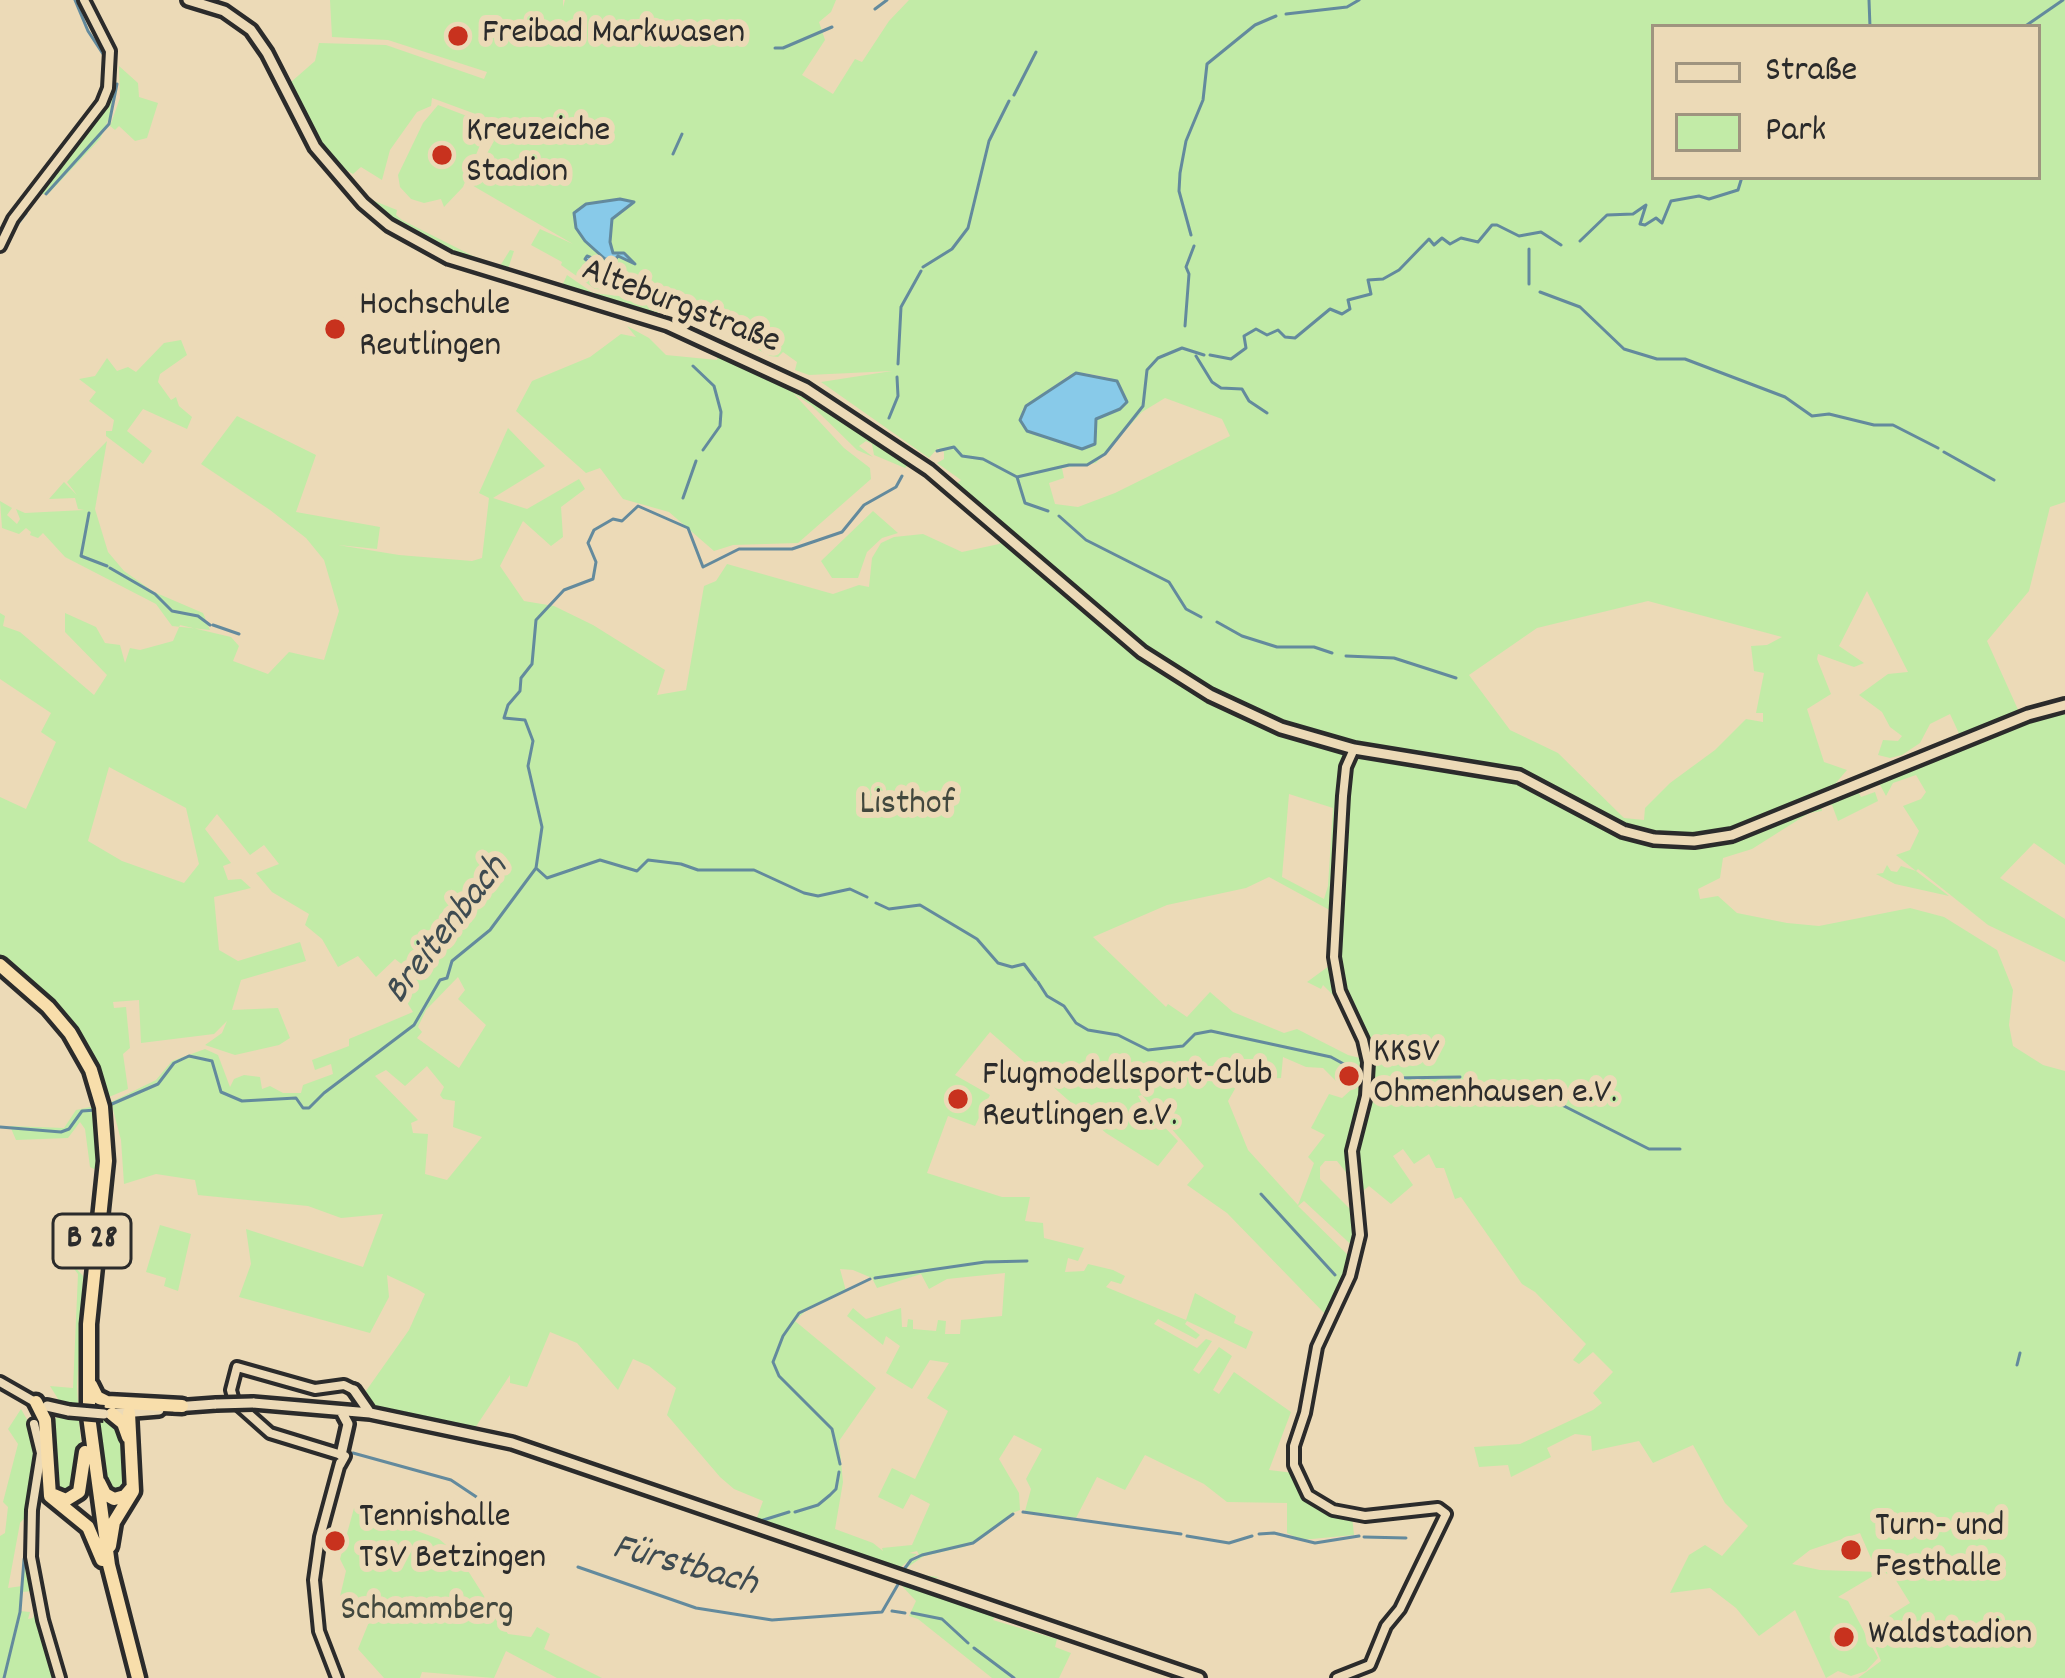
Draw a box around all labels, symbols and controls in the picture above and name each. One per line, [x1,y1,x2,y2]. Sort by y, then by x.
place label: Freibad Markwasen [482,14,745,58]
marker: Freibad Markwasen [445,23,471,49]
legend [1651,24,2041,180]
text: Straße [1765,46,1857,98]
text: Park [1765,106,1826,158]
place label: Kreuzeiche Stadion [466,112,610,197]
marker: Kreuzeiche Stadion [429,142,455,168]
street label: Alteburgstraße [575,251,785,367]
place label: Hochschule Reutlingen [359,286,510,371]
marker: Hochschule Reutlingen [322,316,348,342]
park label: Listhof [860,785,954,829]
water label: Breitenbach [377,848,521,1016]
place label: KKSV Ohmenhausen e.V. [1373,1033,1617,1118]
place label: Flugmodellsport-Club Reutlingen e.V. [982,1056,1273,1141]
marker: KKSV Ohmenhausen e.V. [1336,1063,1362,1089]
marker: Flugmodellsport-Club Reutlingen e.V. [945,1086,971,1112]
road number: B 28 [53,1214,131,1268]
place label: Tennishalle TSV Betzingen [359,1498,546,1583]
place label: Turn- und Festhalle [1875,1507,2004,1592]
water label: Fürstbach [606,1527,762,1611]
marker: Tennishalle TSV Betzingen [322,1528,348,1554]
marker: Turn- und Festhalle [1838,1537,1864,1563]
park label: Schammberg [340,1591,514,1635]
place label: Waldstadion [1868,1615,2032,1659]
marker: Waldstadion [1831,1624,1857,1650]

